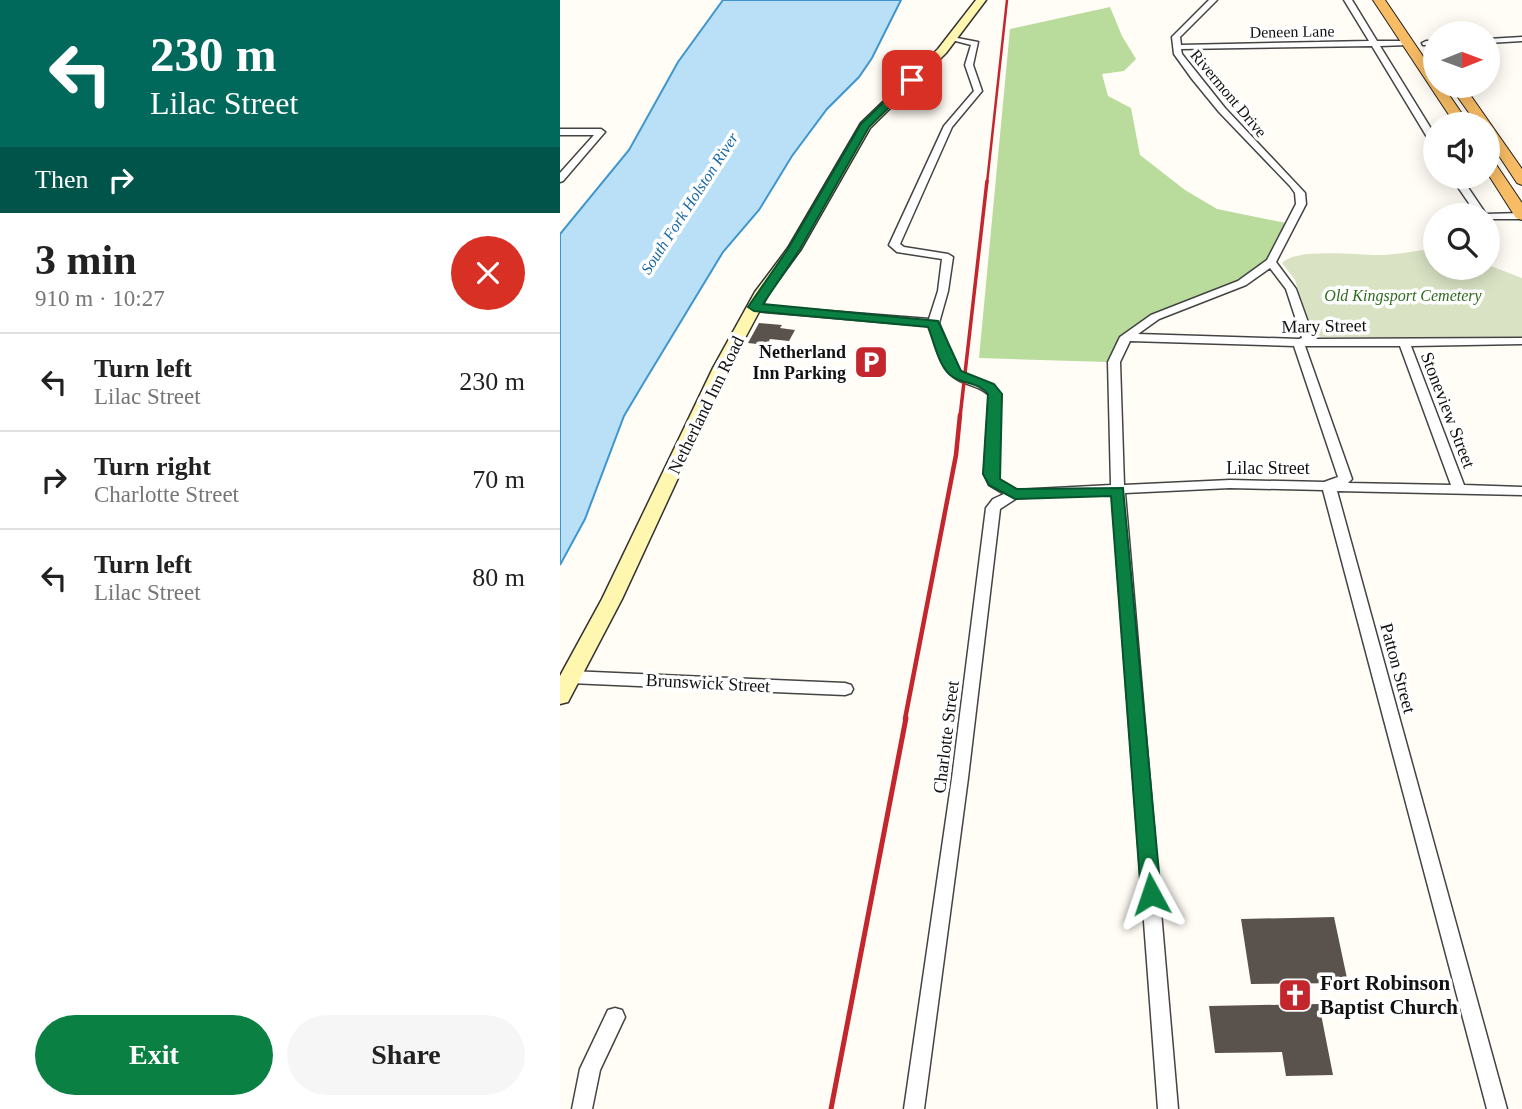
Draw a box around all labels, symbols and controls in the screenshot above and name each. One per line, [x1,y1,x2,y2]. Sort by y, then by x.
north arrow [1423,21,1500,98]
map controls [1423,21,1500,280]
street label: Deneen Lane [1249,22,1335,41]
text: 230 m [150,27,277,82]
icon: left [35,28,126,119]
street label: Rivermont Drive [1187,46,1270,140]
pin [882,50,942,110]
icon: arrive [893,61,931,99]
text: Lilac Street [150,85,298,121]
button: sound [1423,112,1500,189]
water label: South Fork Holston River [637,129,742,277]
icon: right [102,161,140,199]
text: Then [35,165,88,194]
button: search [1423,203,1500,280]
button: close [451,236,525,310]
text: 3 min [35,237,137,283]
text: 910 m · 10:27 [35,286,165,311]
park label: Old Kingsport Cemetery [1324,287,1483,305]
street label: Mary Street [1281,315,1367,337]
street label: Netherland Inn Road [664,333,748,477]
place label: Netherland Inn Parking [752,342,846,383]
parking icon: Netherland Inn Parking [852,343,890,381]
street label: Stoneview Street [1417,349,1479,471]
text: Turn left [94,354,192,383]
icon: left [35,363,73,401]
text: 230 m [459,367,525,396]
text: Lilac Street [94,384,201,409]
text: Turn right [94,452,211,481]
street label: Lilac Street [1226,458,1310,478]
icon: right [35,461,73,499]
text: 70 m [472,465,525,494]
text: Charlotte Street [94,482,239,507]
text: Turn left [94,550,192,579]
icon: left [35,559,73,597]
text: 80 m [472,563,525,592]
text: Lilac Street [94,580,201,605]
street label: Patton Street [1376,621,1420,715]
street label: Brunswick Street [645,670,771,696]
street label: Charlotte Street [929,679,963,795]
position arrow [1114,857,1188,931]
place label: Fort Robinson Baptist Church [1320,971,1458,1019]
church icon: Fort Robinson Baptist Church [1276,976,1314,1014]
button: Exit [35,1015,273,1095]
button: Share [287,1015,525,1095]

